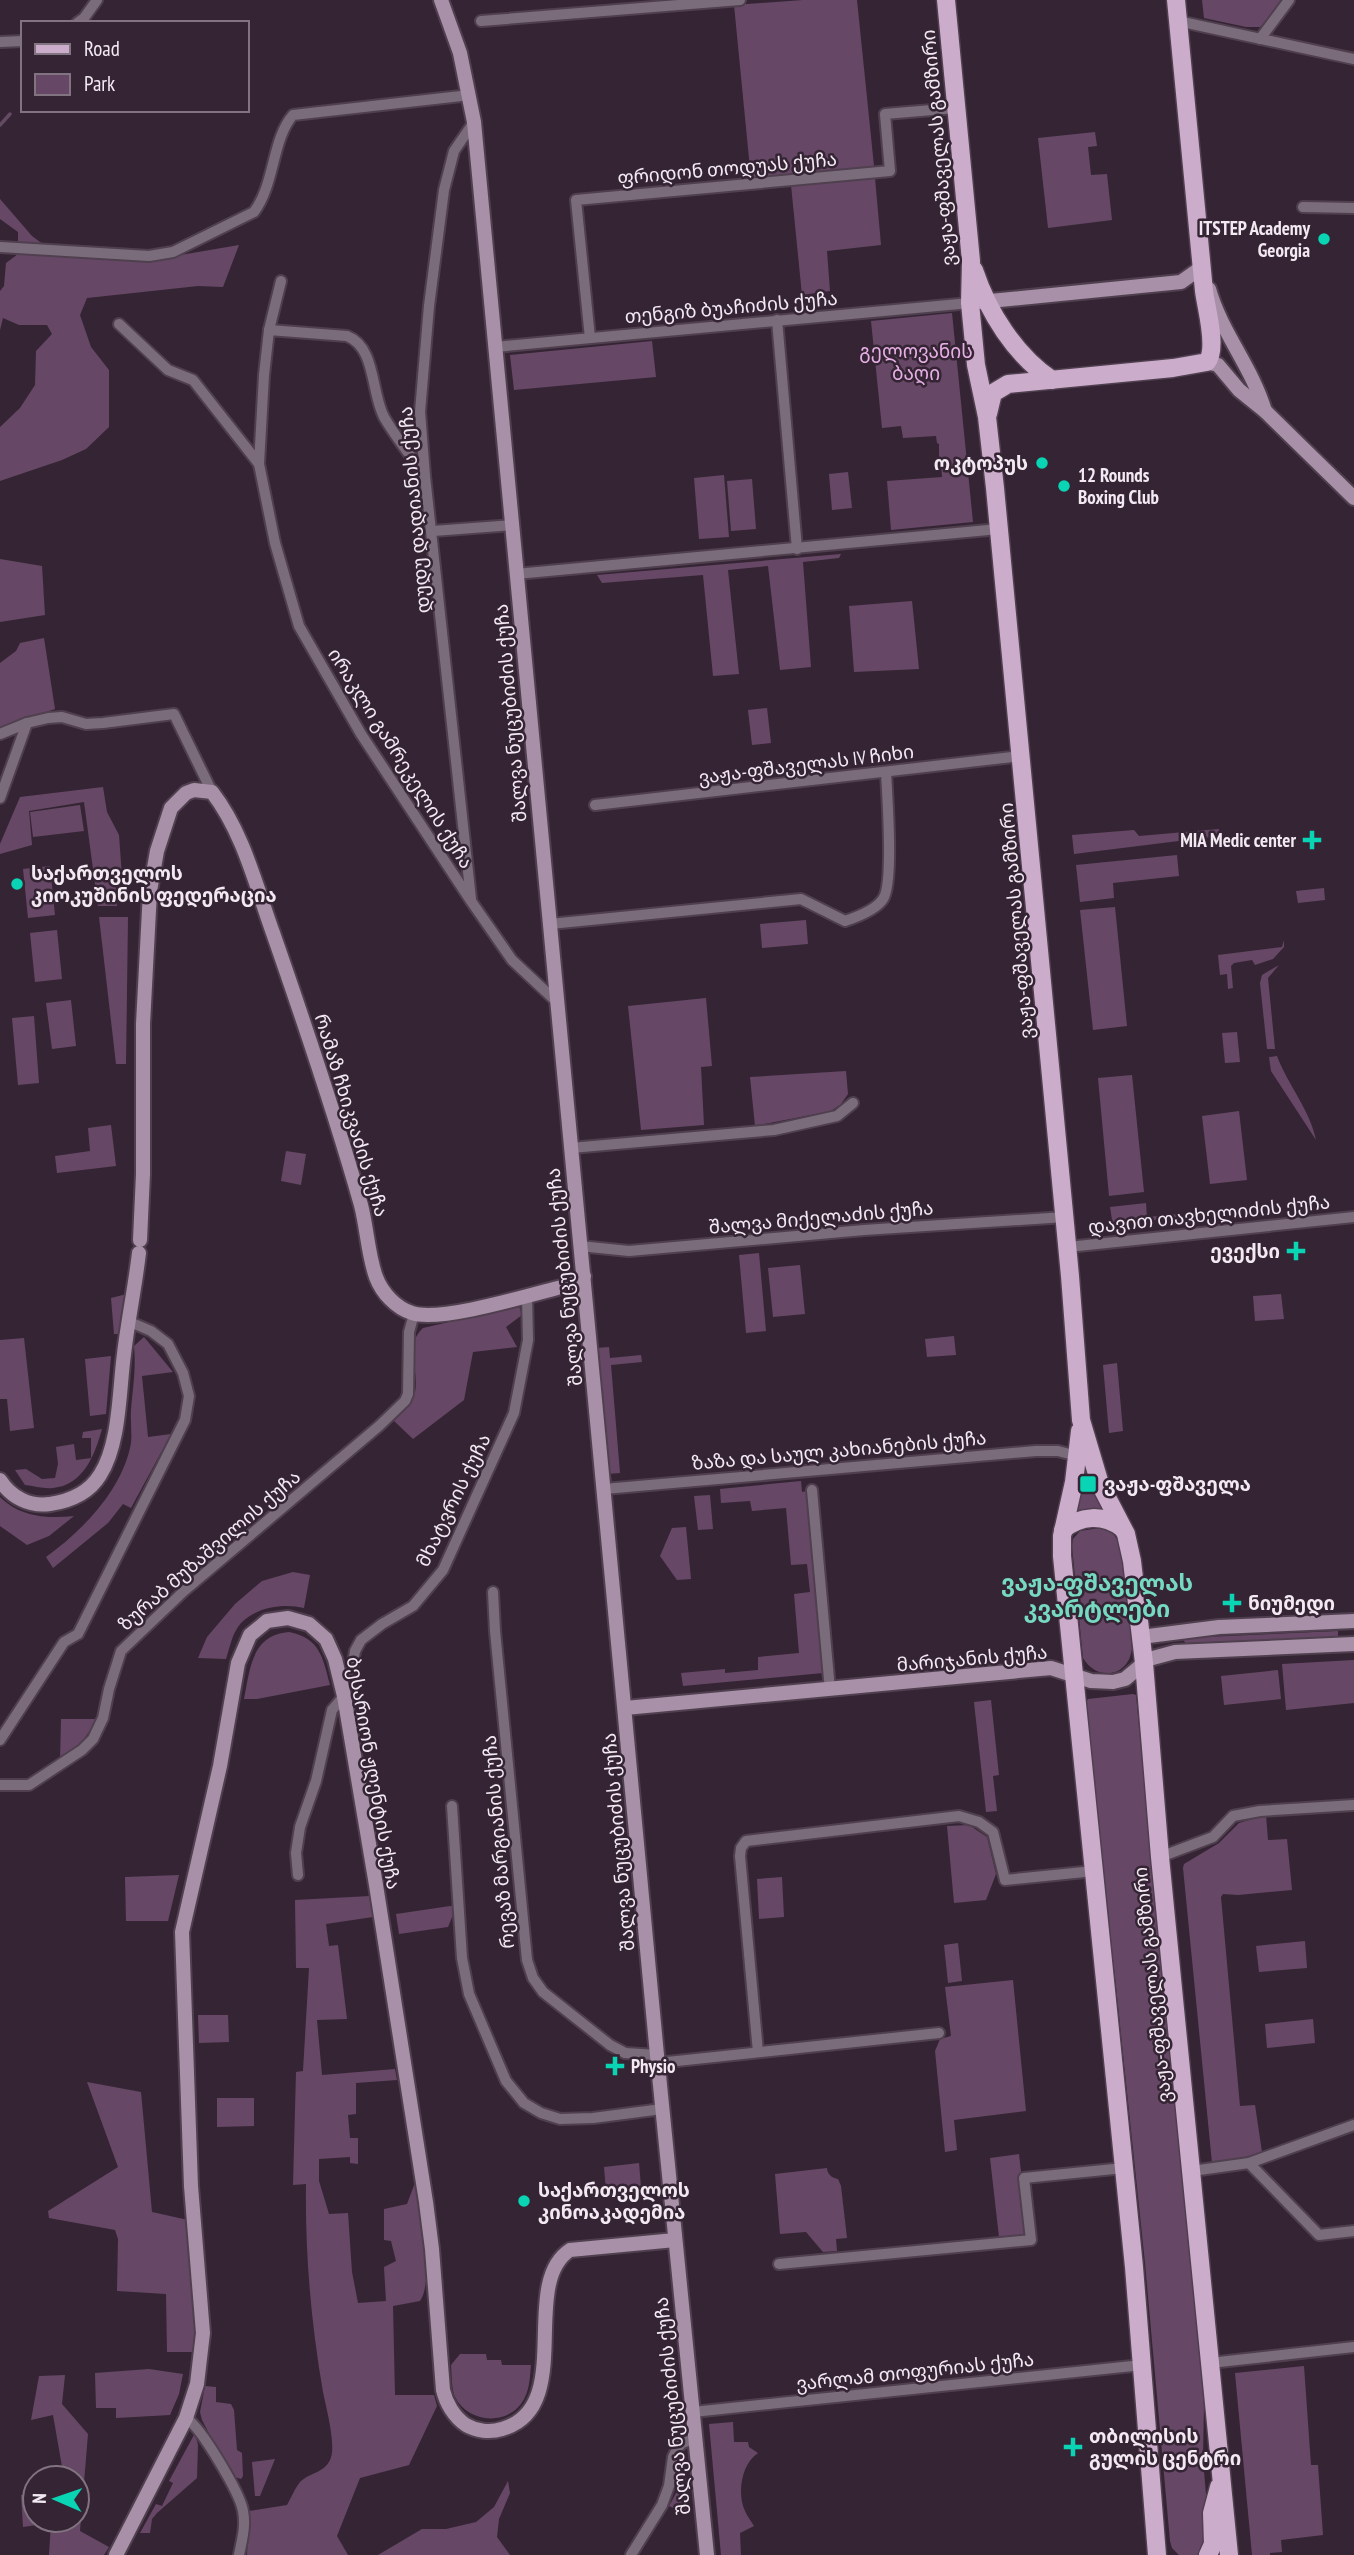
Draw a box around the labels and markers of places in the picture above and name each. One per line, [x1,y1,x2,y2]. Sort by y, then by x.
place label: ITSTEP Academy Georgia [1199,216,1310,262]
marker: ITSTEP Academy Georgia [1316,231,1332,247]
place label: ოკტოპუს [934,451,1028,475]
marker: ოკტოპუს [1034,455,1050,471]
place label: 12 Rounds Boxing Club [1078,463,1159,509]
marker: 12 Rounds Boxing Club [1056,478,1072,494]
place label: MIA Medic center [1180,828,1296,852]
marker: MIA Medic center [1302,830,1322,850]
place label: საქართველოს კიოკუშინის ფედერაცია [31,861,277,908]
marker: საქართველოს კიოკუშინის ფედერაცია [9,876,25,892]
place label: ევექსი [1210,1239,1280,1263]
marker: ევექსი [1286,1241,1306,1261]
place label: ვაჟა-ფშაველა [1104,1472,1251,1496]
marker: ვაჟა-ფშაველა [1078,1474,1098,1494]
place label: ნიუმედი [1248,1591,1335,1616]
marker: ნიუმედი [1222,1593,1242,1613]
place label: Physio [631,2054,676,2078]
marker: Physio [605,2056,625,2076]
place label: საქართველოს კინოაკადემია [538,2178,690,2225]
marker: საქართველოს კინოაკადემია [516,2193,532,2209]
place label: თბილისის გულის ცენტრი [1089,2424,1241,2470]
marker: თბილისის გულის ცენტრი [1063,2437,1083,2457]

